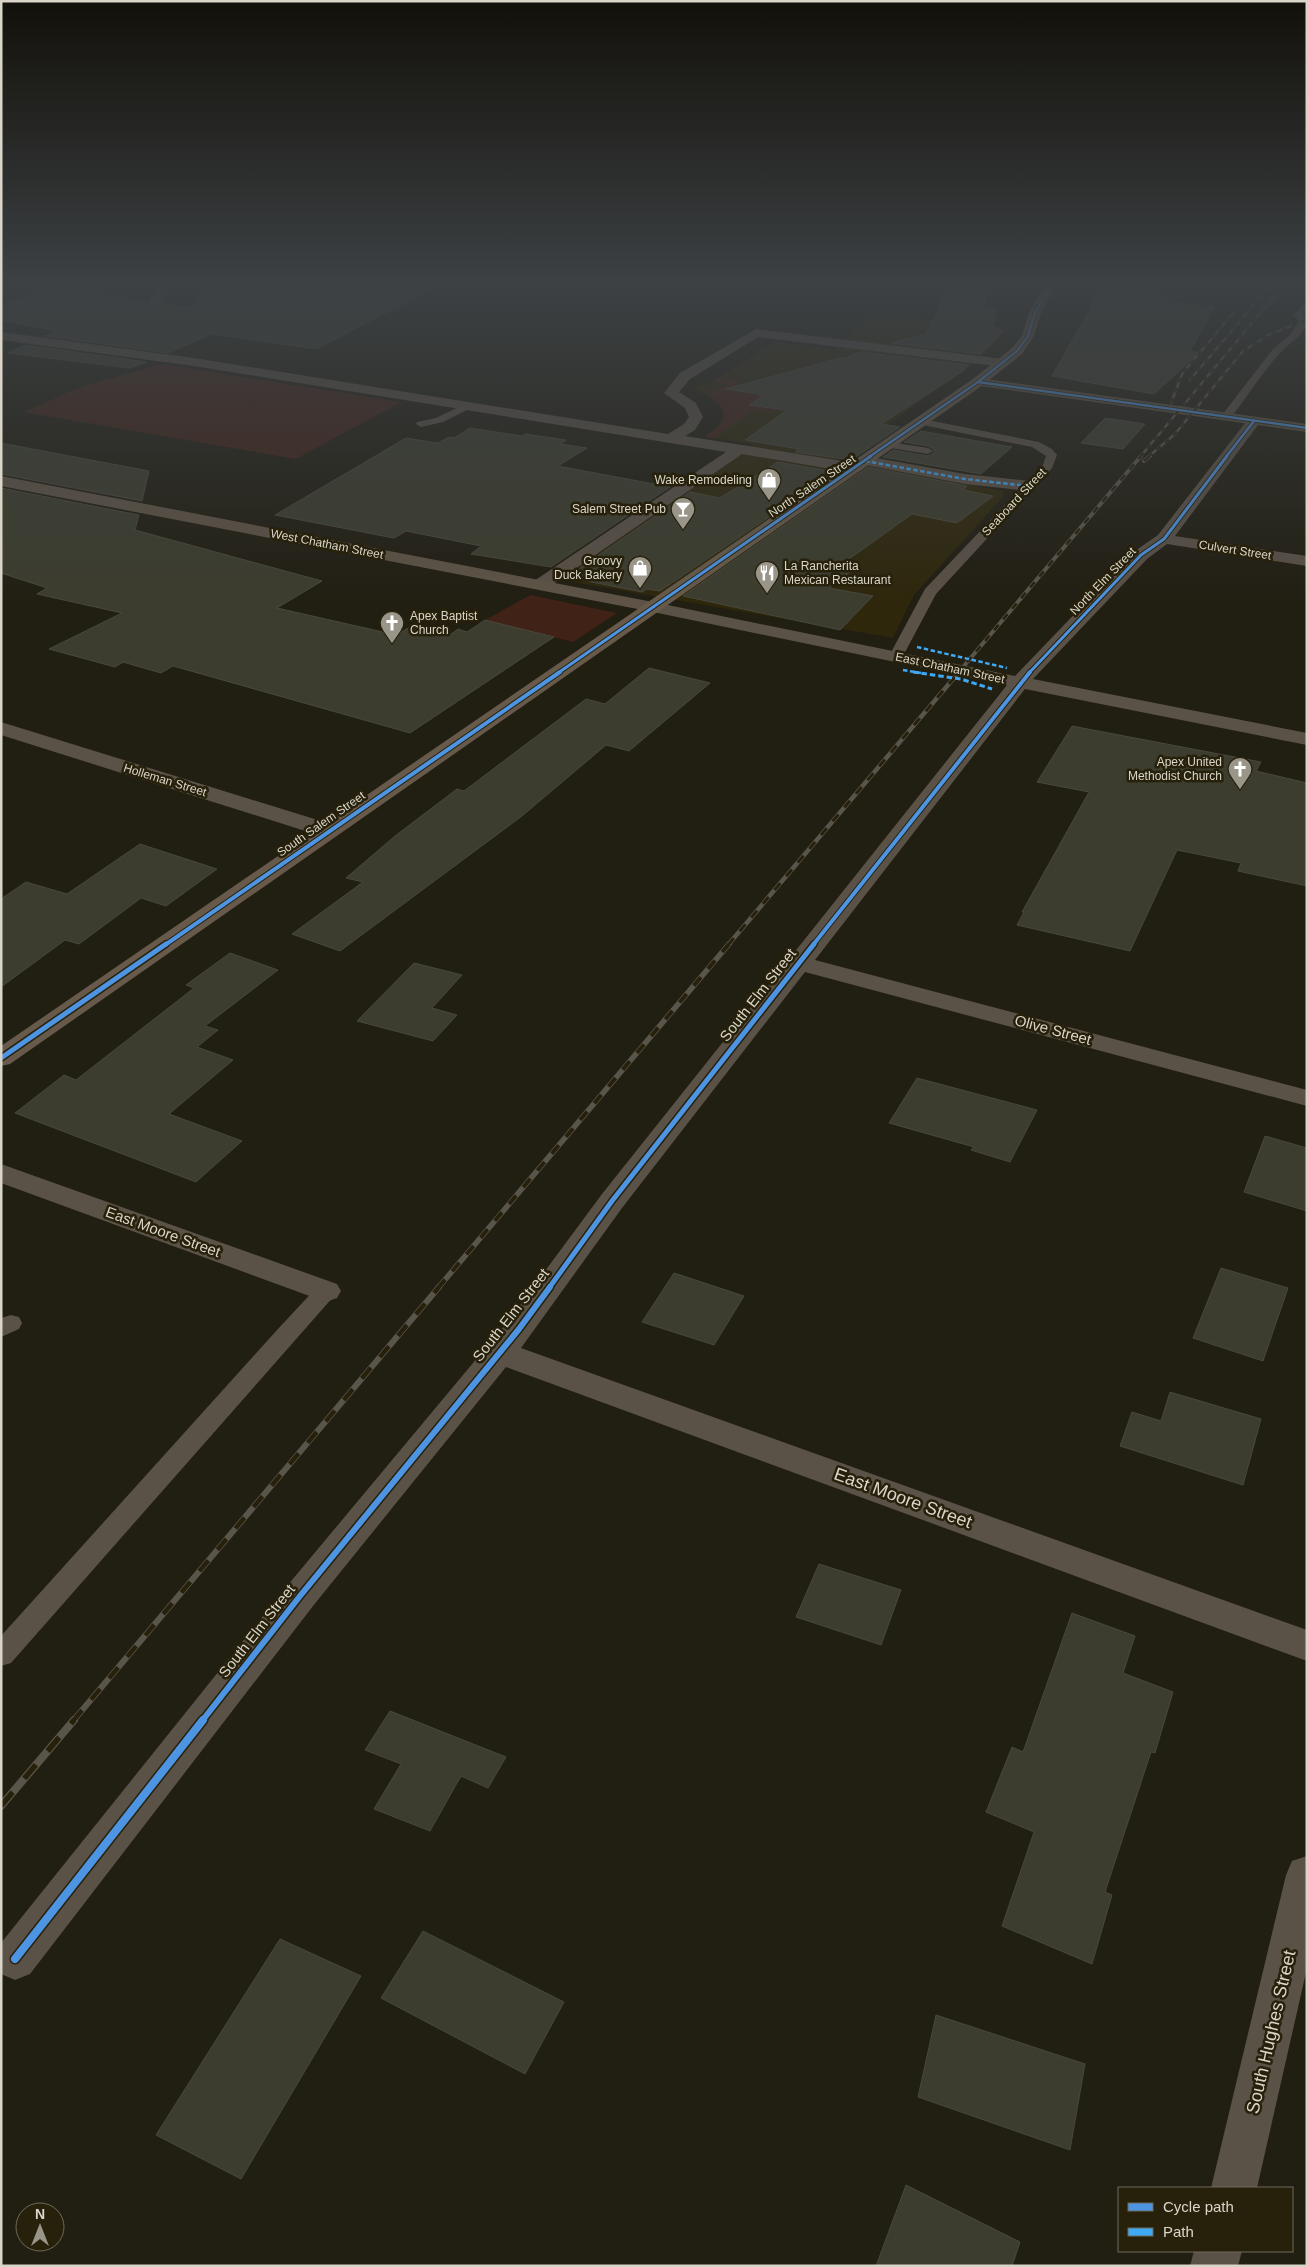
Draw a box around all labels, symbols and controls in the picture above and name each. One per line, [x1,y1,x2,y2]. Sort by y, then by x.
street label: North Salem Street [766,451,859,520]
street label: Seaboard Street [979,465,1049,539]
shop icon: Wake Remodeling [756,467,782,501]
place label: Wake Remodeling [654,473,752,487]
bar icon: Salem Street Pub [670,496,696,530]
place label: Salem Street Pub [572,502,666,516]
street label: West Chatham Street [269,526,385,562]
street label: Culvert Street [1198,537,1273,563]
street label: North Elm Street [1067,544,1139,618]
place label: Groovy Duck Bakery [554,554,622,582]
shop icon: Groovy Duck Bakery [627,555,653,589]
place label: La Rancherita Mexican Restaurant [784,559,891,587]
restaurant icon: La Rancherita Mexican Restaurant [754,560,780,594]
place label: Apex Baptist Church [410,609,478,637]
church icon: Apex Baptist Church [379,610,405,644]
street label: East Chatham Street [894,650,1007,687]
place label: Apex United Methodist Church [1128,755,1222,783]
church icon: Apex United Methodist Church [1227,756,1253,790]
street label: Holleman Street [122,761,209,799]
street label: South Salem Street [274,788,368,860]
street label: South Elm Street [716,944,800,1045]
street label: Olive Street [1013,1011,1094,1048]
street label: East Moore Street [103,1203,224,1260]
street label: South Elm Street [469,1264,553,1365]
street label: East Moore Street [831,1464,975,1532]
street label: South Elm Street [215,1580,299,1681]
street label: South Hughes Street [1242,1948,1300,2116]
legend [1118,2187,1293,2252]
text: Cycle path [1163,2198,1234,2215]
north arrow [15,2202,65,2252]
text: N [35,2206,45,2222]
text: Path [1163,2223,1194,2240]

